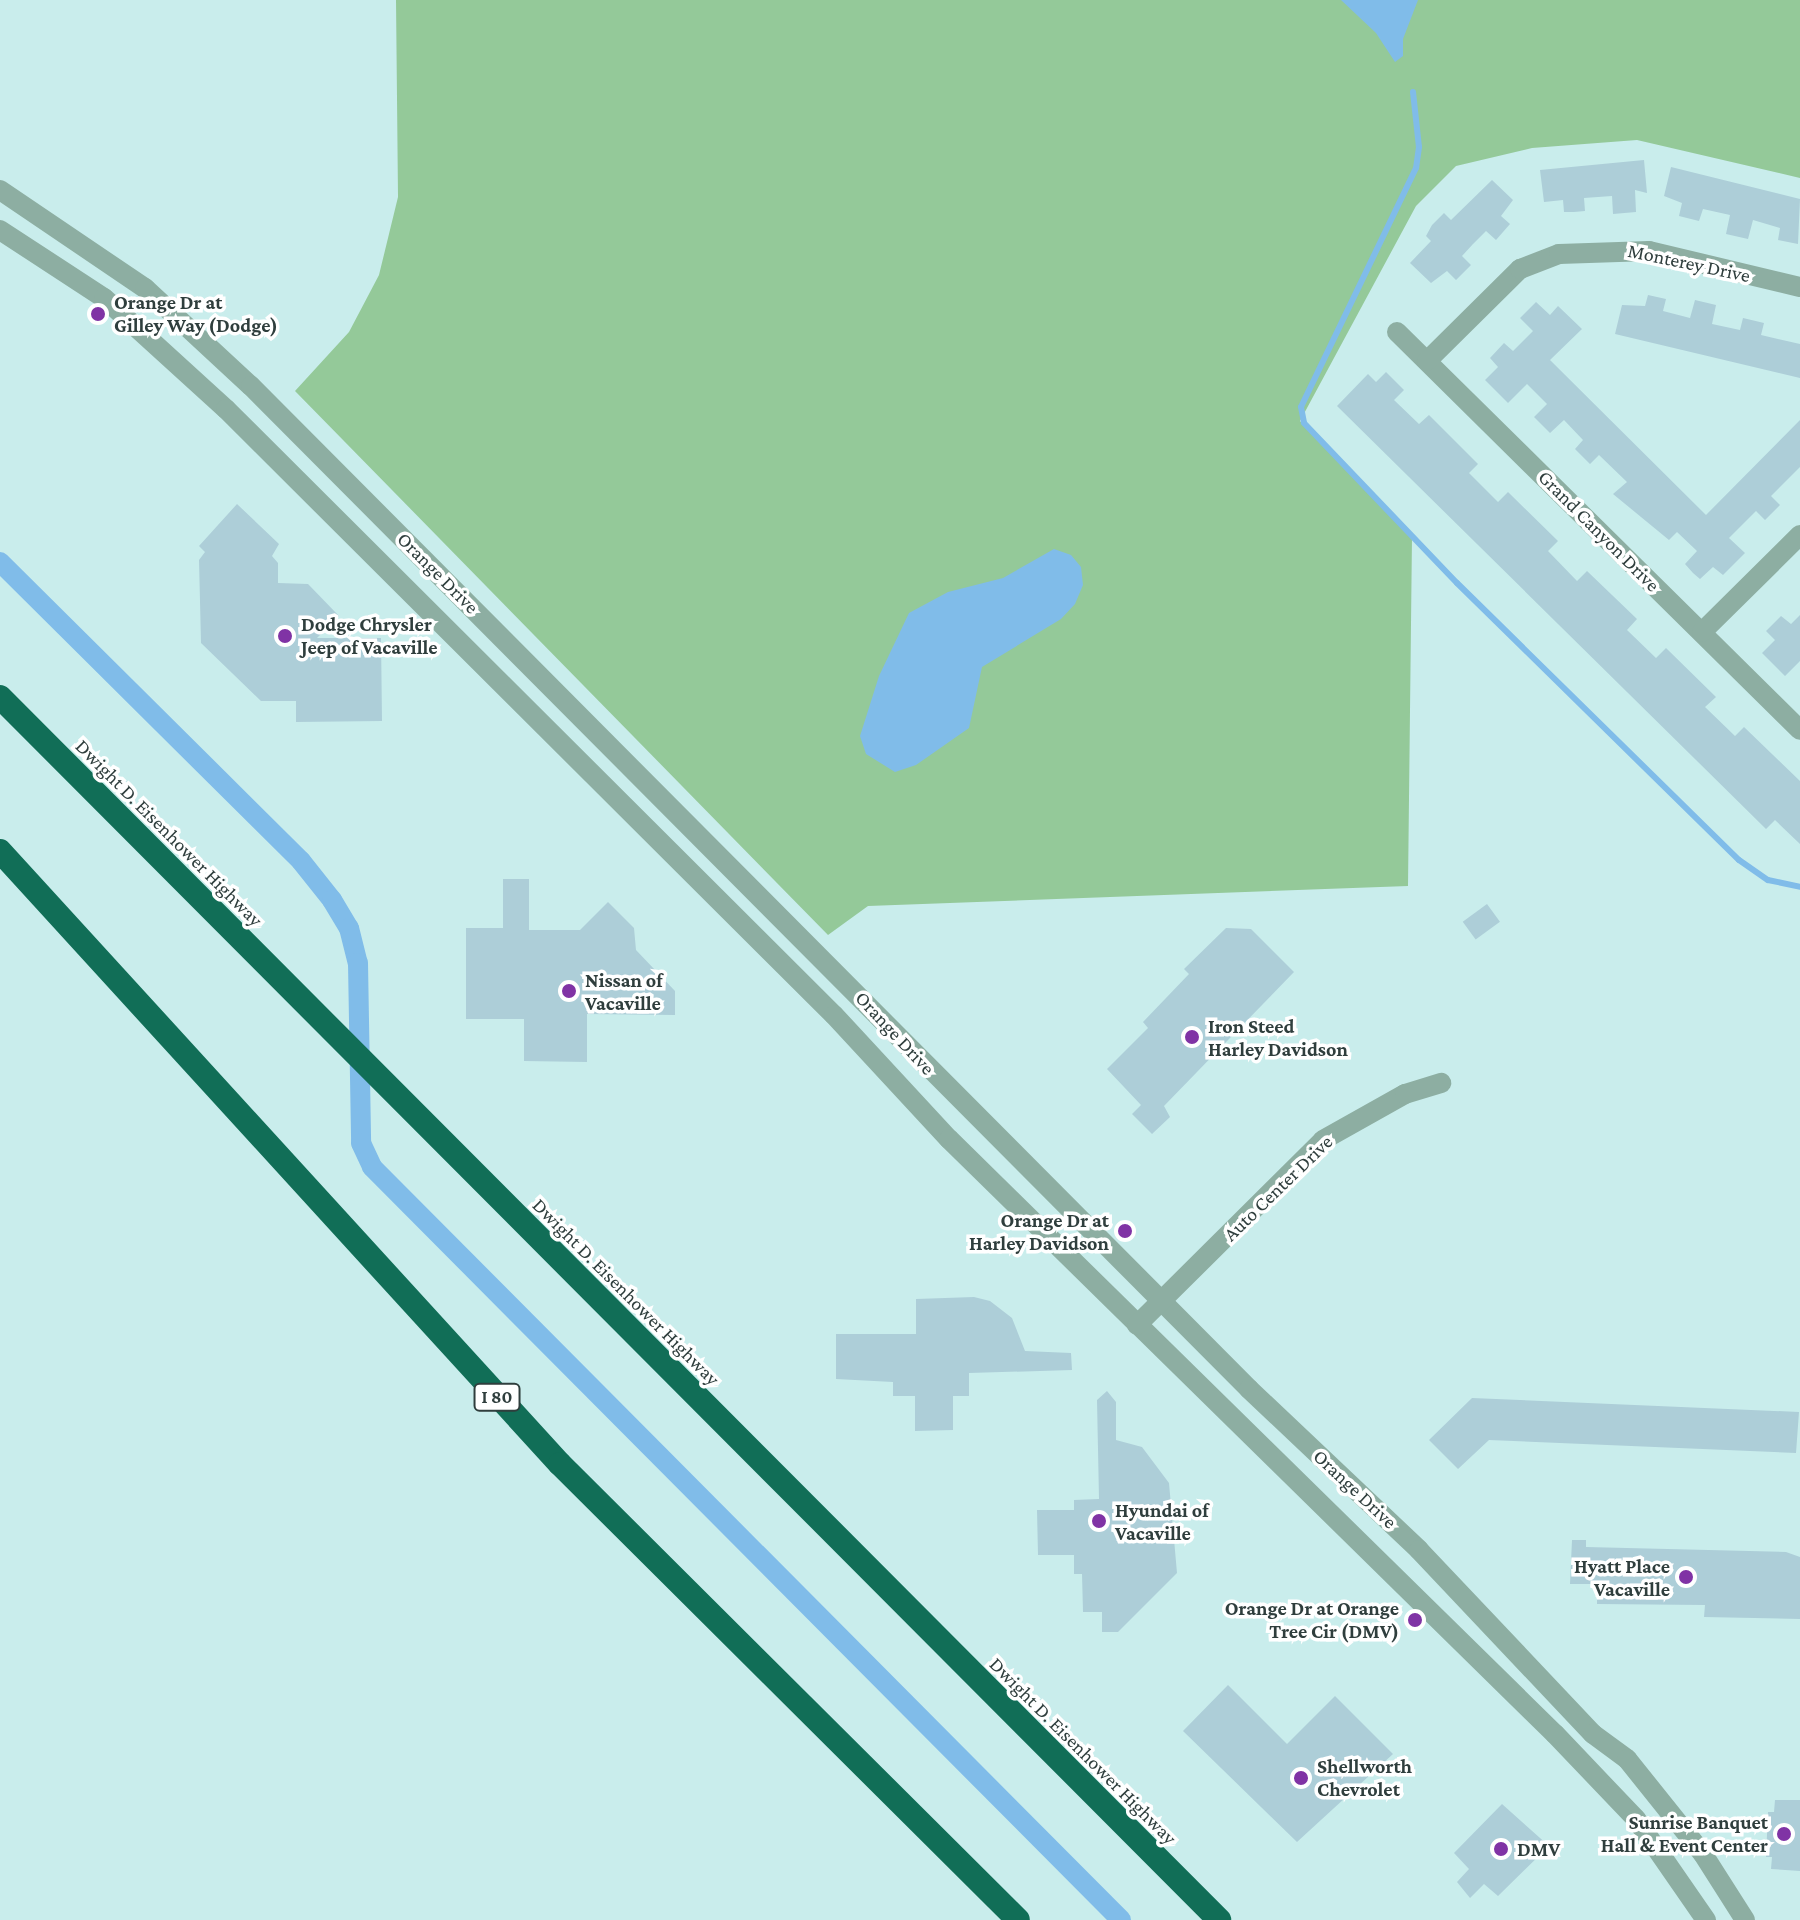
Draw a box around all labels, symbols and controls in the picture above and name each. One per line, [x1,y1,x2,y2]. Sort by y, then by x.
street label: Monterey Drive [1626,238,1752,288]
place label: Orange Dr at Gilley Way (Dodge) [114,290,278,337]
marker: Orange Dr at Gilley Way (Dodge) [89,305,107,323]
street label: Grand Canyon Drive [1533,465,1665,597]
street label: Orange Drive [392,527,484,619]
place label: Dodge Chrysler Jeep of Vacaville [301,612,438,659]
marker: Dodge Chrysler Jeep of Vacaville [276,627,294,645]
street label: Dwight D. Eisenhower Highway [70,734,268,932]
place label: Nissan of Vacaville [585,968,663,1015]
marker: Nissan of Vacaville [560,982,578,1000]
street label: Orange Drive [850,986,940,1080]
place label: Iron Steed Harley Davidson [1208,1014,1348,1061]
marker: Iron Steed Harley Davidson [1183,1028,1201,1046]
street label: Auto Center Drive [1218,1130,1338,1246]
street label: Dwight D. Eisenhower Highway [527,1193,725,1391]
place label: Orange Dr at Harley Davidson [969,1208,1109,1255]
marker: Orange Dr at Harley Davidson [1116,1222,1134,1240]
road number: I 80 [473,1383,521,1411]
street label: Orange Drive [1308,1444,1402,1534]
place label: Hyundai of Vacaville [1115,1498,1209,1545]
marker: Hyundai of Vacaville [1090,1512,1108,1530]
place label: Hyatt Place Vacaville [1574,1554,1670,1601]
marker: Hyatt Place Vacaville [1677,1568,1695,1586]
place label: Orange Dr at Orange Tree Cir (DMV) [1225,1596,1399,1643]
marker: Orange Dr at Orange Tree Cir (DMV) [1406,1611,1424,1629]
street label: Dwight D. Eisenhower Highway [984,1652,1182,1850]
place label: Shellworth Chevrolet [1317,1754,1412,1801]
marker: Shellworth Chevrolet [1292,1769,1310,1787]
place label: Sunrise Banquet Hall & Event Center [1601,1810,1768,1857]
marker: Sunrise Banquet Hall & Event Center [1775,1825,1793,1843]
place label: DMV [1517,1837,1560,1861]
marker: DMV [1492,1840,1510,1858]

